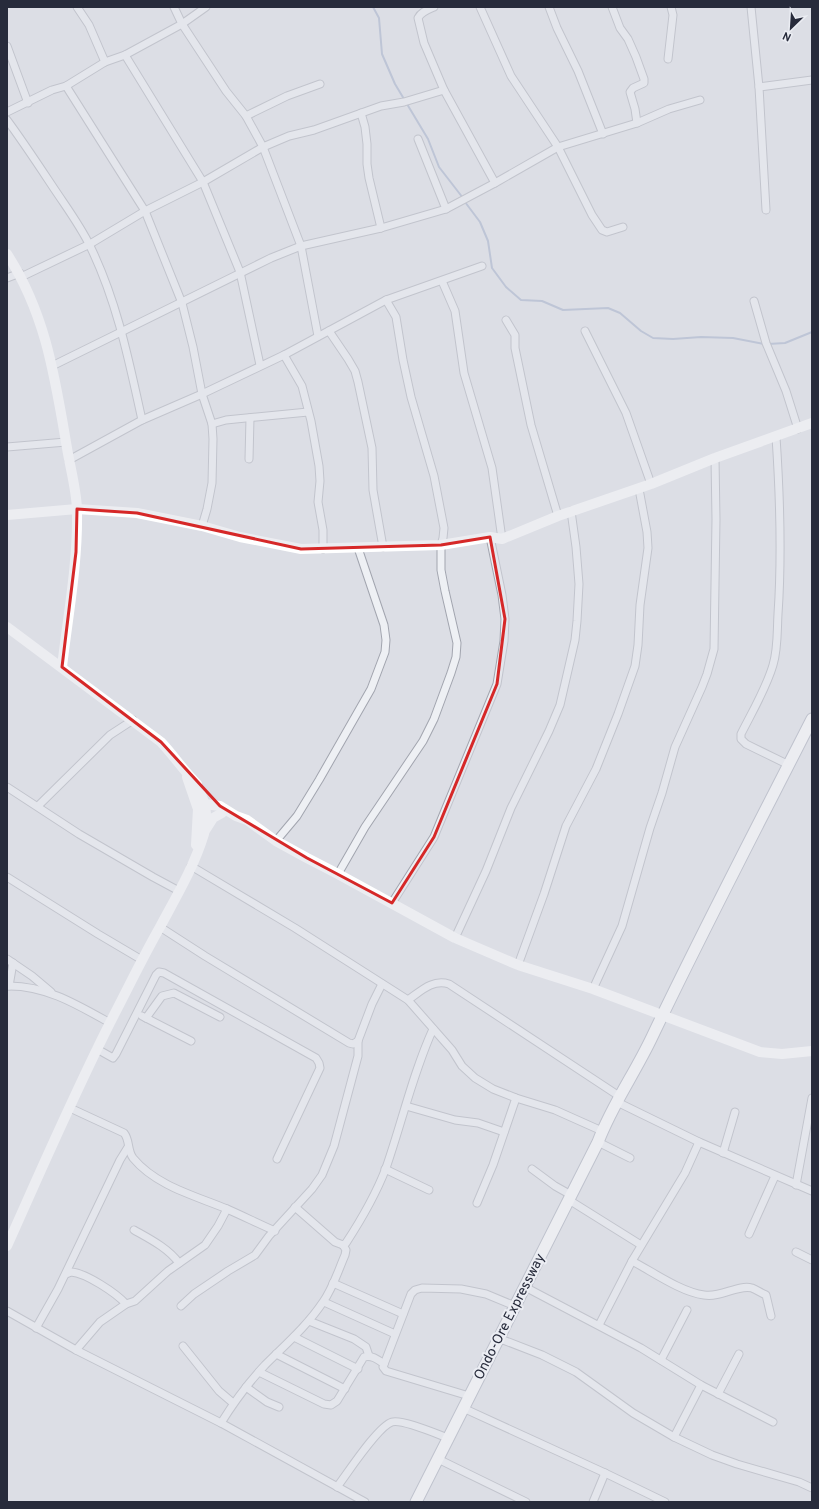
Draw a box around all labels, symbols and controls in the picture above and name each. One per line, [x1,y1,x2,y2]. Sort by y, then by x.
north arrow [771,8,811,48]
text: N [781,28,794,44]
street label: Ondo-Ore Expressway [471,1251,549,1383]

